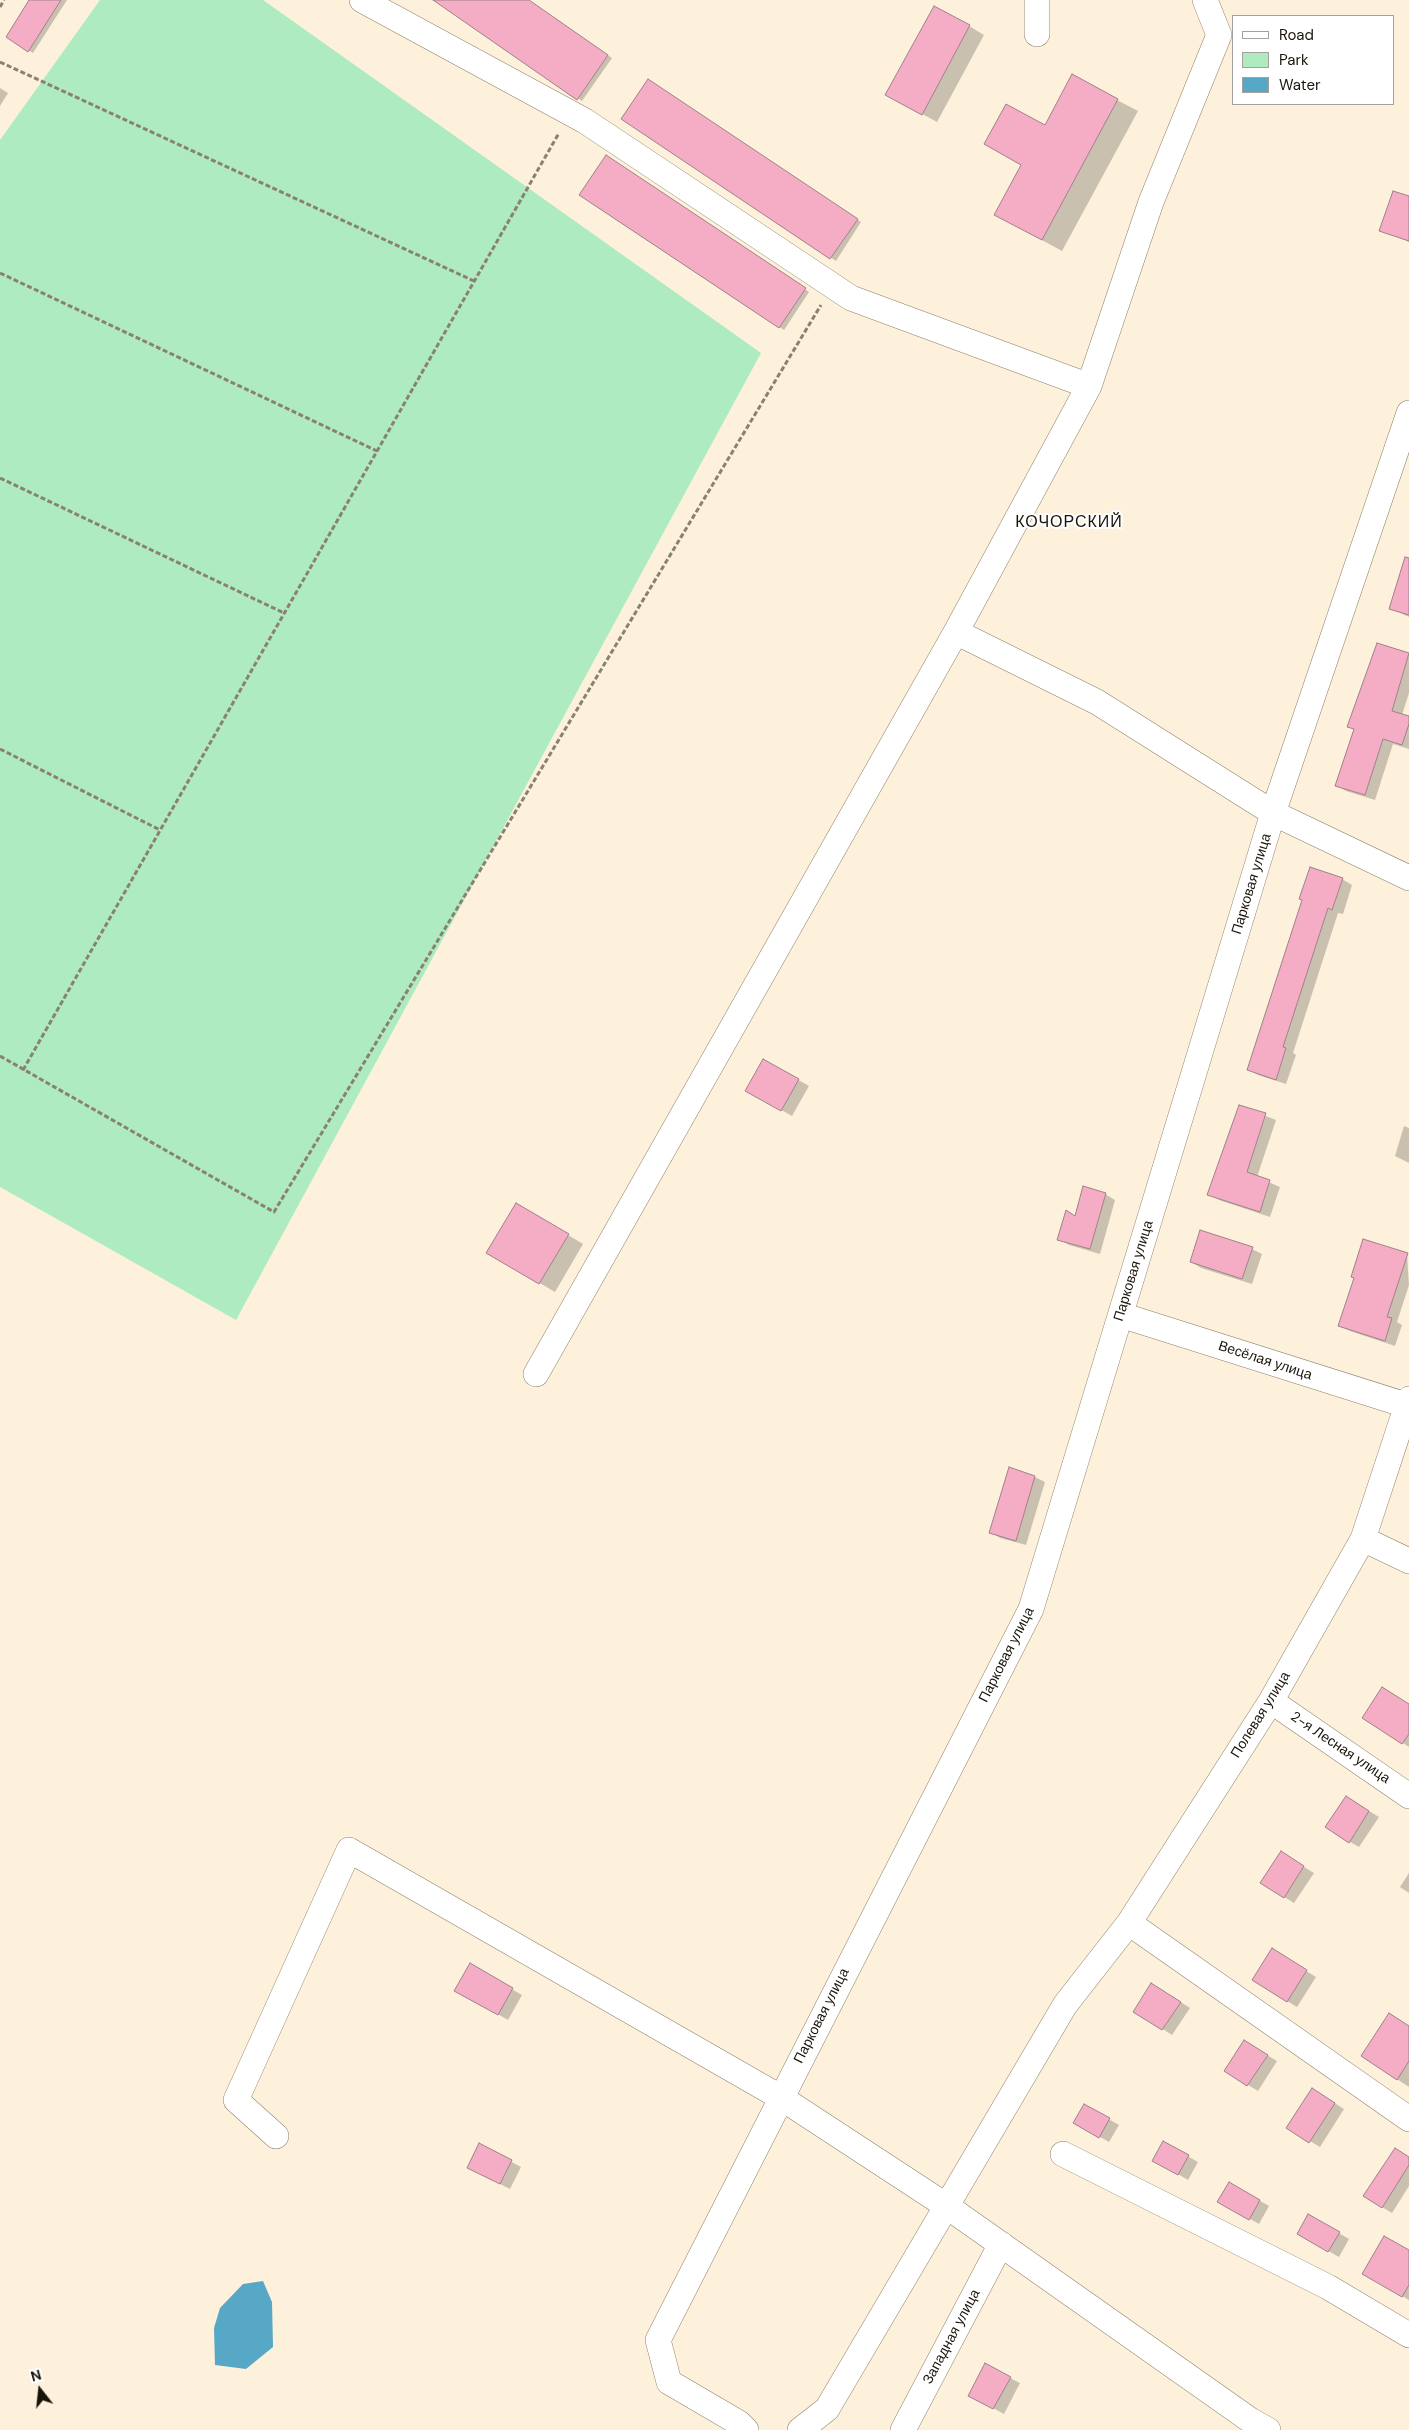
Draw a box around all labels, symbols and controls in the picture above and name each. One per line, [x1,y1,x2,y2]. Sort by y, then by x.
legend [1232,15,1394,105]
text: Road [1279,25,1314,45]
text: Park [1279,50,1309,70]
text: Water [1279,75,1320,95]
district label: КОЧОРСКИЙ [1014,513,1124,533]
street label: Парковая улица [1229,832,1275,936]
street label: Парковая улица [1111,1219,1157,1323]
street label: Весёлая улица [1216,1338,1314,1384]
street label: Парковая улица [976,1605,1038,1705]
street label: Полевая улица [1228,1669,1294,1761]
street label: 2-я Лесная улица [1287,1709,1393,1787]
street label: Парковая улица [791,1966,853,2066]
street label: Западная улица [920,2287,984,2387]
north arrow [15,2365,65,2415]
text: N [28,2366,43,2386]

